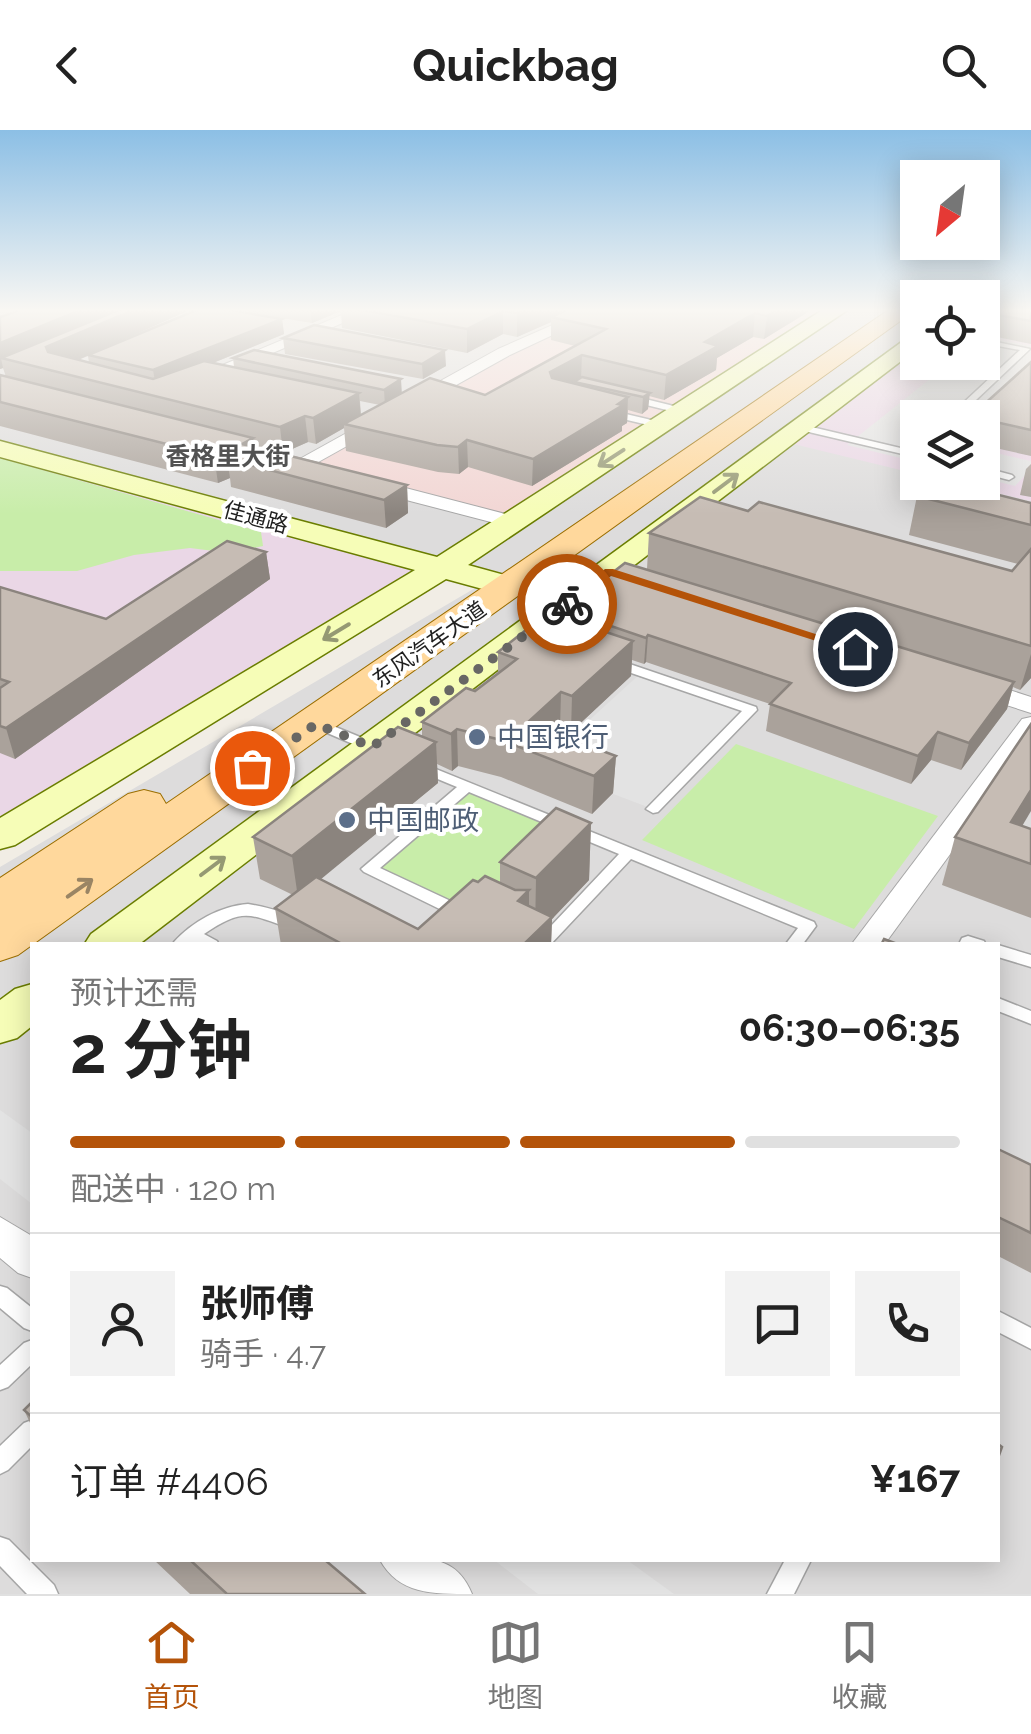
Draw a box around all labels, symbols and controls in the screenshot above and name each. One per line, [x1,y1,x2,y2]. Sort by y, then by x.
icon: back [40,38,95,93]
icon: search [936,38,991,93]
text: Quickbag [412,39,619,92]
north arrow [900,160,1000,260]
map controls [900,160,1000,500]
button: locate [900,280,1000,380]
button: layers [900,400,1000,500]
district label: 香格里大街 [165,441,291,471]
one-way arrow [597,448,625,469]
one-way arrow [712,472,739,493]
street label: 佳通路 [221,496,291,538]
courier [517,554,617,654]
icon: bike [540,577,595,632]
street label: 东风汽车大道 [367,595,491,693]
pin [813,607,898,692]
one-way arrow [322,622,351,642]
icon: home [828,622,883,677]
place label: 中国银行 [497,721,609,754]
pin [210,726,295,811]
marker: 中国银行 [466,726,488,748]
icon: bag [225,741,280,796]
place label: 中国邮政 [367,804,479,837]
marker: 中国邮政 [336,809,358,831]
one-way arrow [199,855,226,876]
one-way arrow [66,878,93,899]
text: 预计还需 [70,974,198,1011]
text: 06:30–06:35 [739,1005,960,1050]
text: 2 分钟 [70,1012,252,1088]
text: 配送中 · 120 m [70,1170,276,1207]
button: person [70,1271,175,1376]
button: chat [725,1271,830,1376]
button: phone [855,1271,960,1376]
text: 张师傅 [200,1281,314,1326]
text: 骑手 · 4.7 [200,1335,326,1372]
text: ¥167 [870,1456,960,1501]
text: 订单 #4406 [70,1459,269,1504]
tab: 首页 [144,1615,200,1715]
tab: 地图 [487,1615,543,1715]
tab: 收藏 [831,1615,887,1715]

